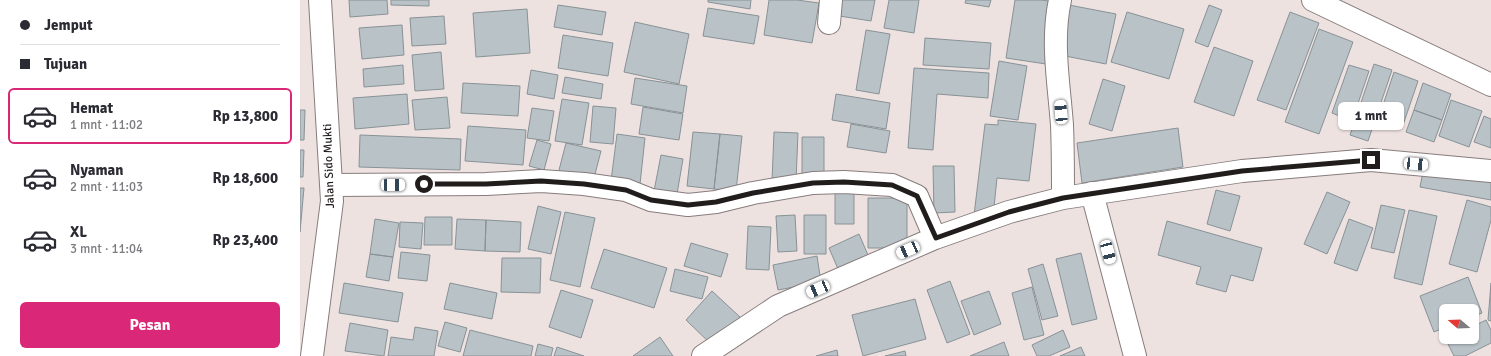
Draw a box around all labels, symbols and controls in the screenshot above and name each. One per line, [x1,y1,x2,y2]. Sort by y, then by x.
text: Jemput [44,16,93,34]
text: Tujuan [44,55,87,73]
icon: car [22,98,58,134]
text: Hemat [70,99,113,117]
car [1054,100,1068,124]
callout: 1 mnt [1338,102,1404,130]
text: Rp 13,800 [212,107,278,125]
text: 1 mnt [1355,108,1387,124]
text: 1 mnt · 11:02 [70,117,143,133]
street label: Jalan Sido Mukti [320,123,338,209]
route end [1362,151,1380,169]
car [1404,157,1428,171]
icon: car [22,160,58,196]
text: Nyaman [70,161,123,179]
text: Rp 18,600 [212,169,278,187]
route start [415,175,433,193]
text: 2 mnt · 11:03 [70,179,143,195]
car [381,179,405,191]
icon: car [22,222,58,258]
text: XL [70,223,87,241]
text: Rp 23,400 [212,231,278,249]
car [1099,239,1117,265]
car [895,240,921,260]
text: 3 mnt · 11:04 [70,241,143,257]
car [805,279,831,299]
button: Pesan [20,302,280,348]
north arrow [1439,304,1479,344]
map controls [1439,304,1479,344]

